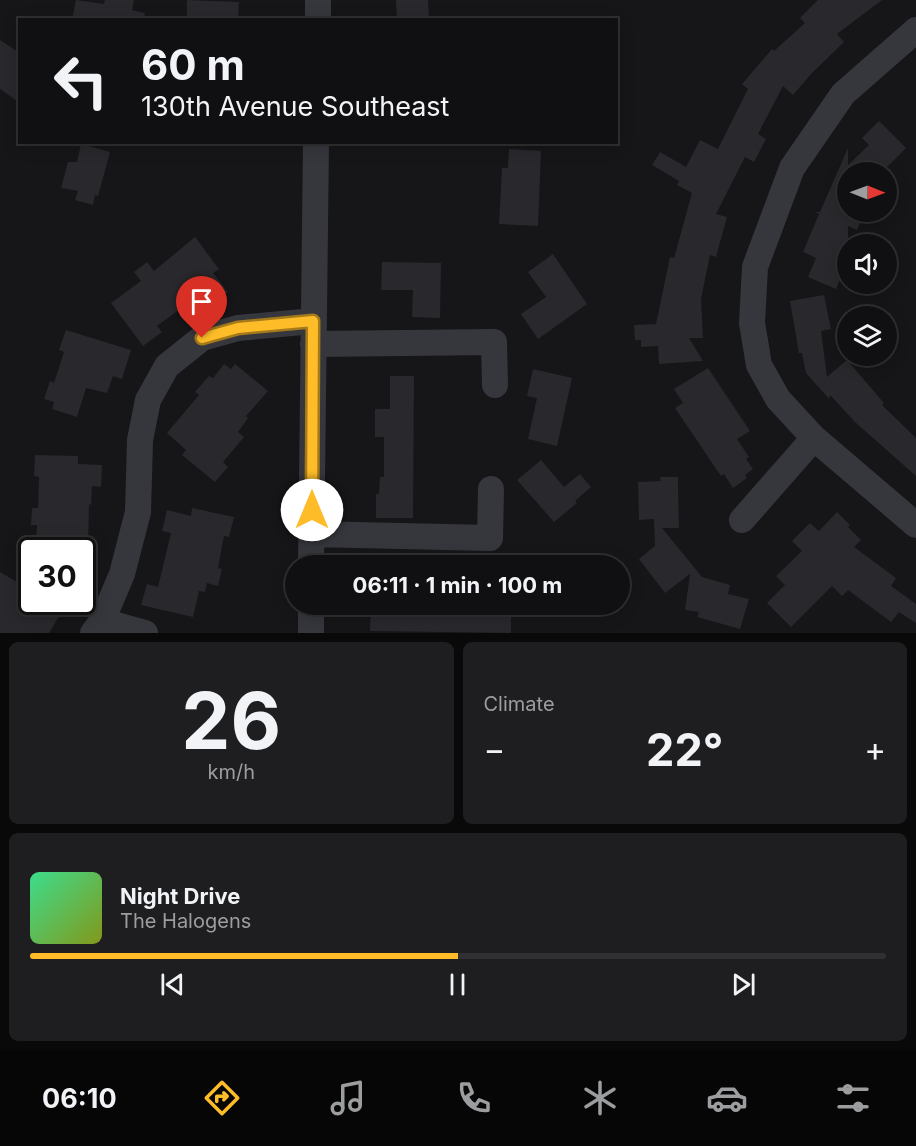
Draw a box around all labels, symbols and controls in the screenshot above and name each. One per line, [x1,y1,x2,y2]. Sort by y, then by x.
text: 60 m [141,39,245,90]
icon: left [42,42,120,120]
text: 130th Avenue Southeast [141,90,449,123]
north arrow [837,162,897,222]
map controls [837,162,897,366]
button: sound [837,234,897,294]
pin [176,276,227,338]
icon: arrive [185,285,218,318]
button: layers [837,306,897,366]
position arrow [280,478,344,542]
speed limit sign: 30 [18,537,96,615]
text: 06:11 · 1 min · 100 m [353,572,562,598]
text: 26 [181,673,281,768]
text: Climate [484,692,555,716]
text: 22° [646,722,723,777]
text: − [484,729,505,769]
text: + [864,729,886,769]
text: km/h [207,760,255,784]
text: Night Drive [120,883,240,909]
text: The Halogens [120,909,251,933]
icon: previous [156,968,189,1001]
icon: pause [441,968,474,1001]
icon: next [727,968,760,1001]
icon: directions [201,1077,243,1119]
icon: music [327,1077,369,1119]
icon: phone [453,1077,495,1119]
icon: climate [579,1077,621,1119]
icon: car [706,1077,748,1119]
icon: filters [832,1077,874,1119]
text: 06:10 [42,1082,117,1115]

